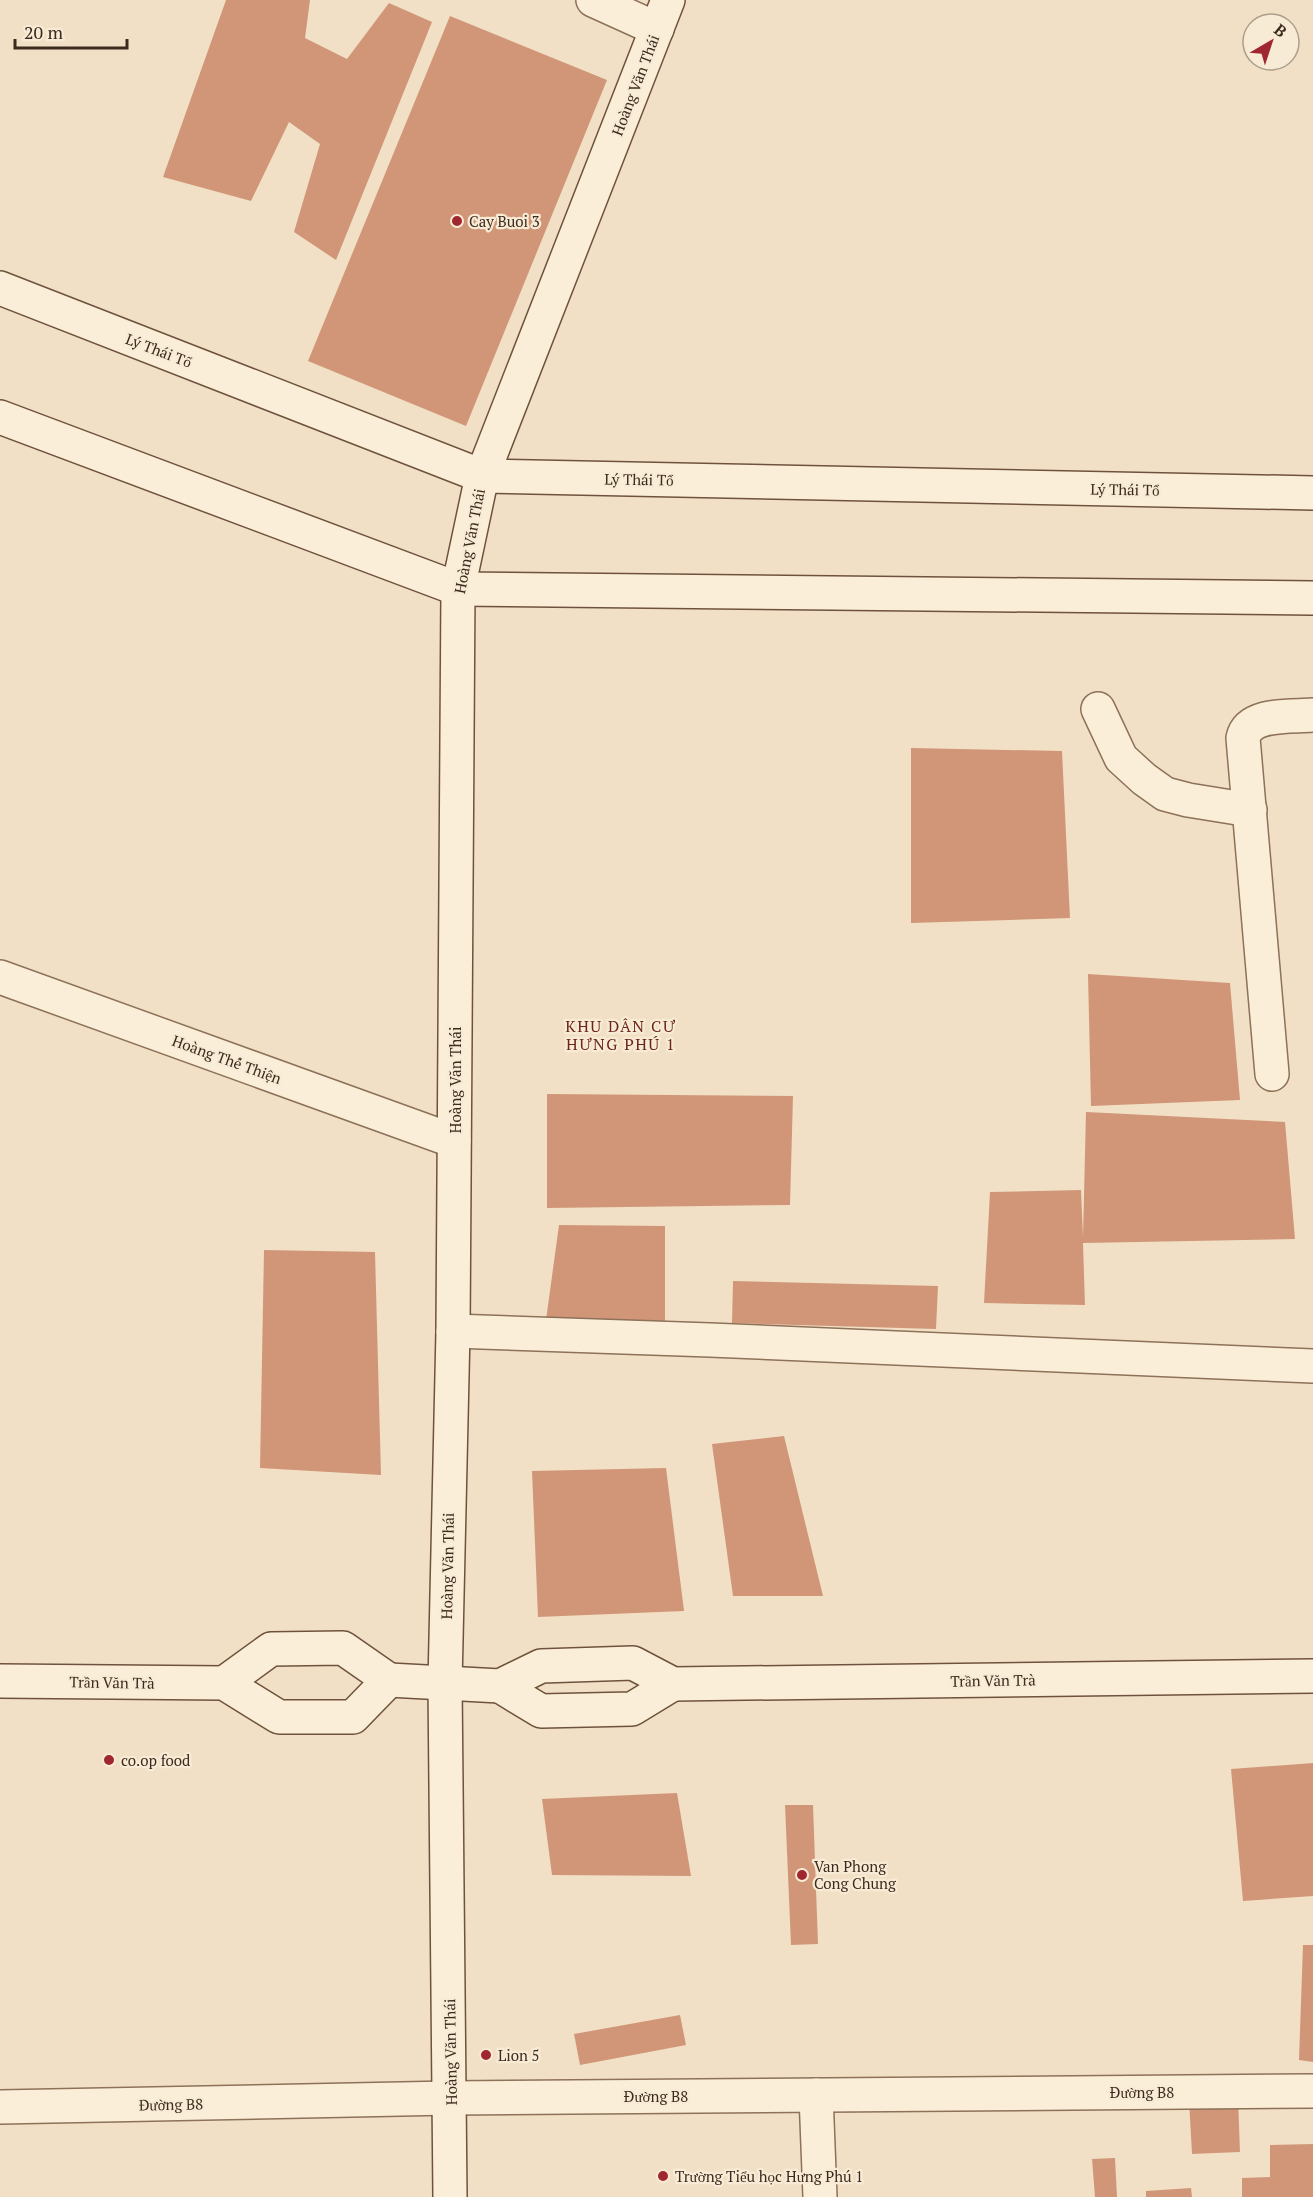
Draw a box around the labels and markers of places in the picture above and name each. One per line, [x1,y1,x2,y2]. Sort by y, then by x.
place label: Cay Buoi 3 [469,211,540,231]
marker: Cay Buoi 3 [450,214,464,228]
place label: co.op food [121,1750,190,1770]
marker: co.op food [102,1753,116,1767]
place label: Van Phong Cong Chung [814,1856,897,1893]
marker: Van Phong Cong Chung [795,1868,809,1882]
place label: Lion 5 [498,2045,540,2065]
marker: Lion 5 [479,2048,493,2062]
place label: Trường Tiểu học Hưng Phú 1 [675,2166,863,2186]
marker: Trường Tiểu học Hưng Phú 1 [656,2169,670,2183]

